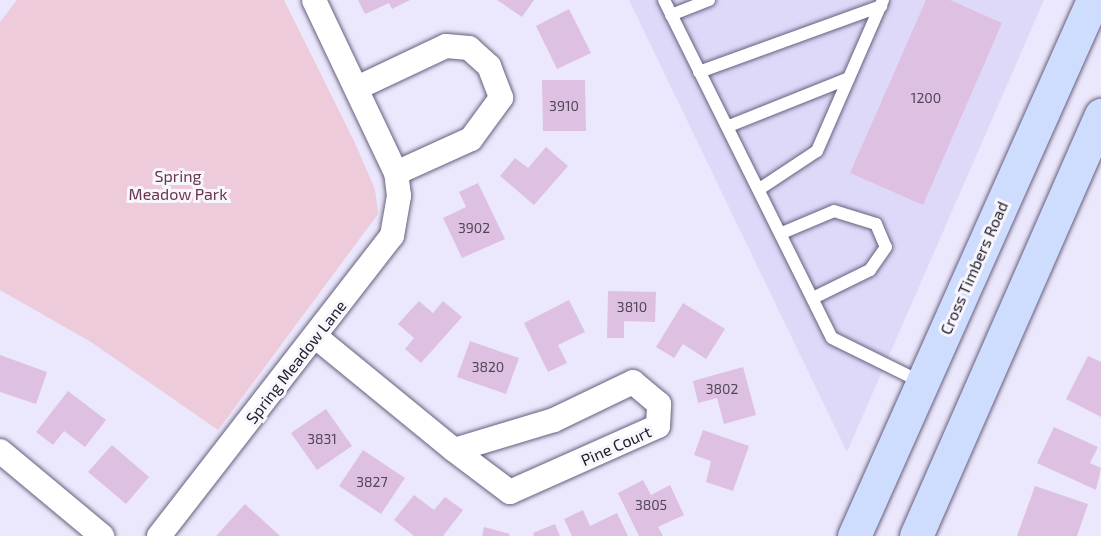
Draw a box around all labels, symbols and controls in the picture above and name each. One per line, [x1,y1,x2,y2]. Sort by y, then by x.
house number: 1200 [911,90,941,106]
house number: 3910 [549,98,579,114]
park label: Spring Meadow Park [128,166,228,204]
street label: Cross Timbers Road [936,198,1012,338]
house number: 3902 [458,220,490,236]
street label: Spring Meadow Lane [242,296,350,428]
house number: 3810 [617,299,647,315]
house number: 3820 [472,359,504,375]
house number: 3802 [706,381,738,397]
street label: Pine Court [578,422,654,470]
house number: 3831 [307,431,337,447]
house number: 3827 [356,474,388,490]
house number: 3805 [635,497,667,513]

